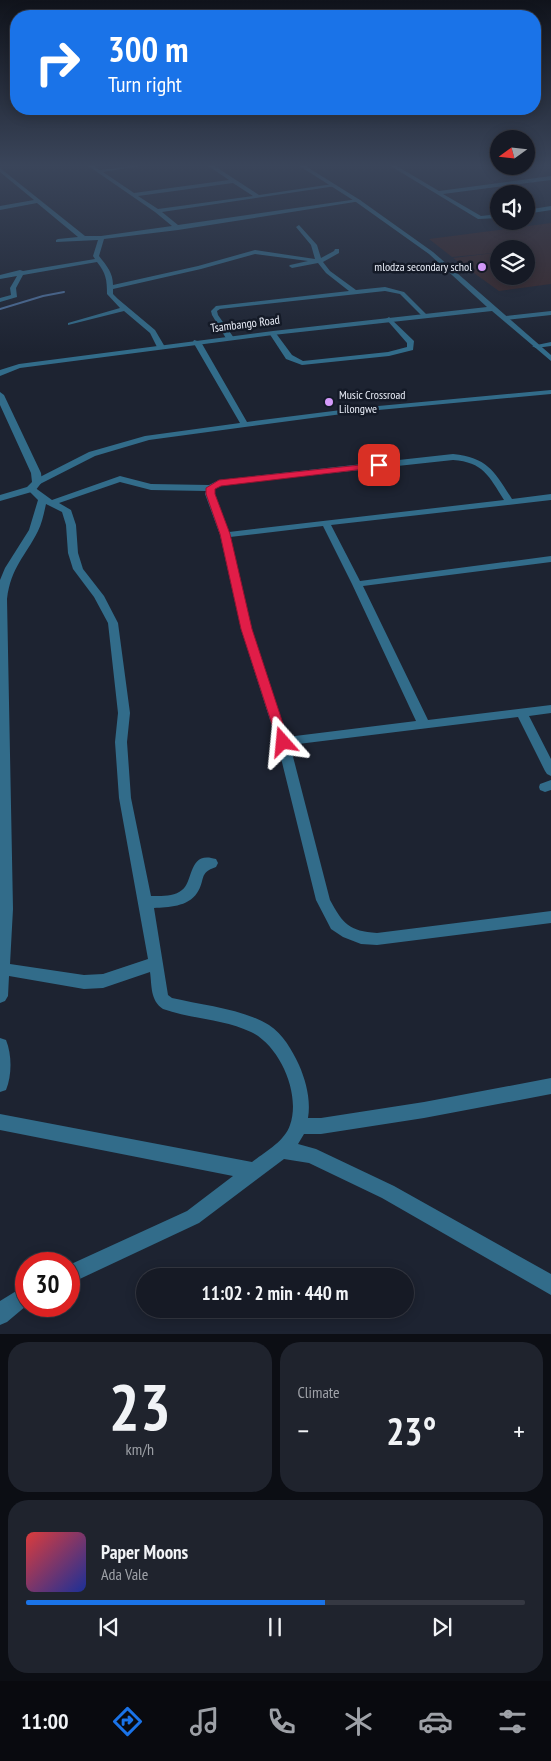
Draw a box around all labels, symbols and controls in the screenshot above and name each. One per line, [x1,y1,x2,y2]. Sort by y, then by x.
text: 300 m [108,26,189,72]
icon: right [25,30,90,95]
text: Turn right [108,70,182,98]
north arrow [490,130,535,175]
map controls [490,130,535,285]
button: sound [490,185,535,230]
button: layers [490,240,535,285]
place label: mlodza secondary schol [374,259,472,274]
marker: mlodza secondary schol [476,261,488,273]
street label: Tsambango Road [209,312,280,335]
place label: Music Crossroad Lilongwe [339,387,406,416]
marker: Music Crossroad Lilongwe [323,396,335,408]
pin [358,444,400,486]
icon: arrive [365,451,393,479]
position arrow [256,715,308,767]
speed limit sign: 30 [15,1252,80,1317]
text: 11:02 · 2 min · 440 m [202,1281,348,1305]
text: 23 [109,1364,171,1448]
text: Climate [298,1382,340,1402]
text: 23° [386,1406,436,1455]
text: − [298,1412,309,1449]
text: + [513,1412,525,1449]
text: km/h [126,1439,154,1459]
text: Paper Moons [101,1540,188,1564]
text: Ada Vale [101,1564,148,1584]
icon: previous [95,1613,123,1641]
icon: pause [261,1613,289,1641]
icon: next [428,1613,456,1641]
icon: directions [110,1704,145,1739]
icon: music [187,1704,222,1739]
icon: phone [264,1704,299,1739]
icon: climate [341,1704,376,1739]
icon: car [418,1704,453,1739]
icon: filters [495,1704,530,1739]
text: 11:00 [21,1707,69,1735]

